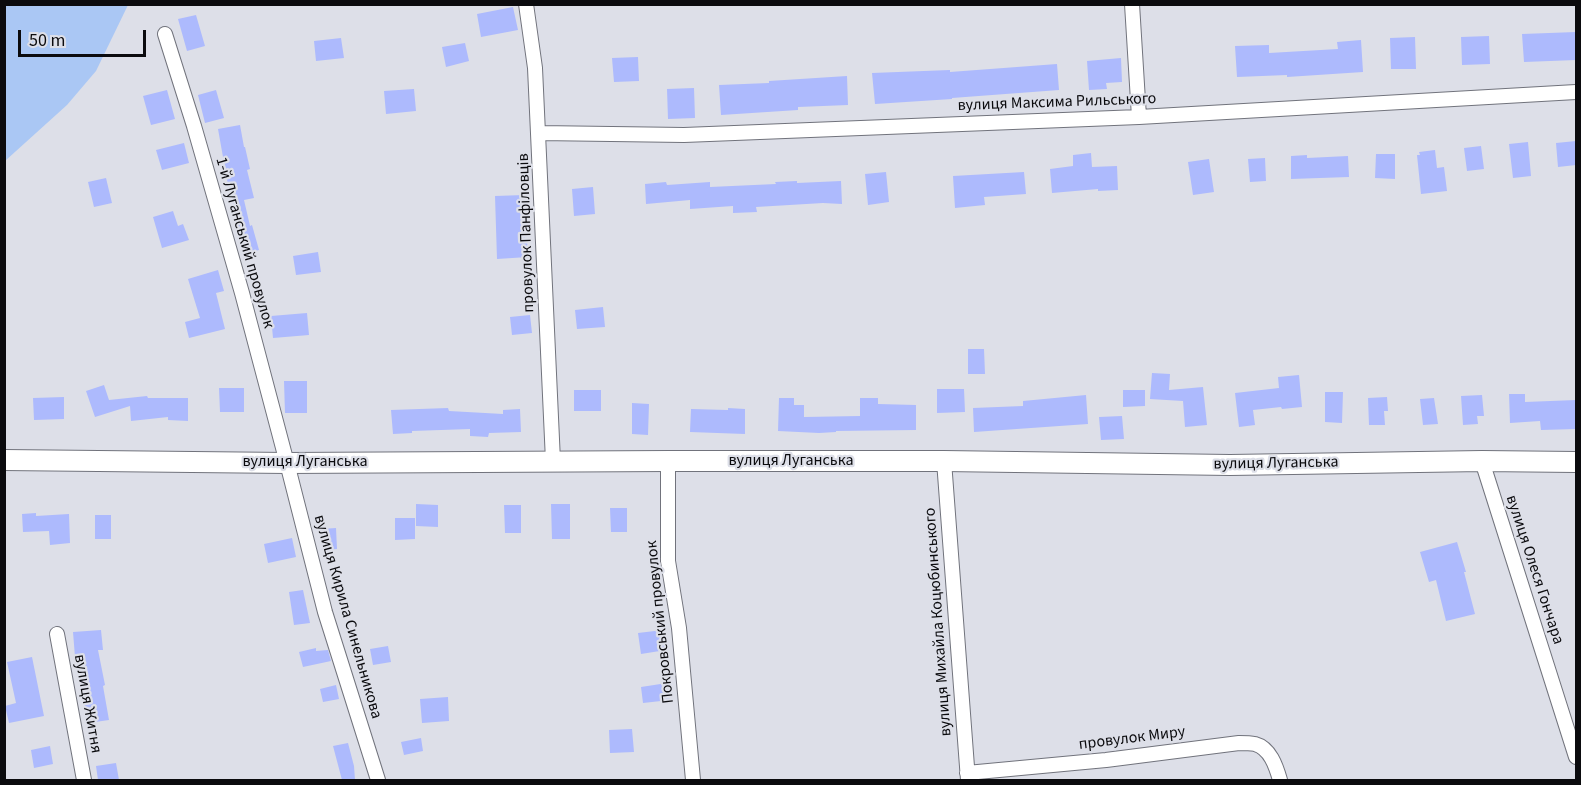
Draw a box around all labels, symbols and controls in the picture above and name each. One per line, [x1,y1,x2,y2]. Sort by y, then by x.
scale bar [21,18,148,56]
text: 50 m [29,28,65,53]
street label: вулиця Максима Рильського [957,90,1157,116]
street label: провулок Панфіловців [515,153,539,313]
street label: 1-й Луганський провулок [210,155,278,331]
street label: вулиця Луганська [729,451,853,471]
street label: вулиця Луганська [243,452,367,472]
street label: вулиця Луганська [1213,453,1339,475]
street label: вулиця Олеся Гончара [1501,493,1567,647]
street label: вулиця Михайла Коцюбинського [921,507,957,737]
street label: вулиця Кирила Синельникова [309,513,385,721]
street label: Покровський провулок [643,540,679,704]
street label: вулиця Житня [69,653,105,755]
street label: провулок Миру [1078,723,1186,755]

